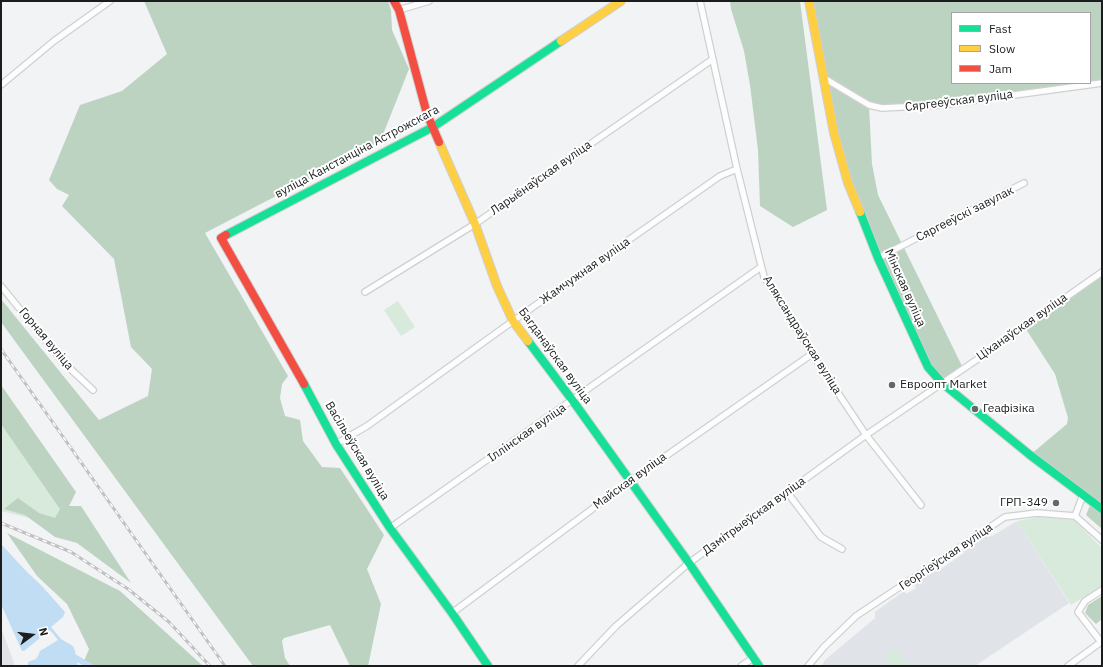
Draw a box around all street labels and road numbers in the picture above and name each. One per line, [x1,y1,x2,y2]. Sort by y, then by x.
street label: Сяргееўская вуліца [904,87,1014,115]
street label: вуліца Канстанціна Астрожскага [272,102,442,202]
street label: Ларыёнаўская вуліца [488,138,594,218]
street label: Сяргееўскі завулак [914,183,1016,245]
street label: Жамчужная вуліца [537,235,633,307]
street label: Мінская вуліца [881,247,929,329]
street label: Аляксандраўская вуліца [760,273,844,397]
street label: Ціханаўская вуліца [974,290,1070,364]
street label: Горная вуліца [16,305,76,373]
street label: Багданаўская вуліца [515,305,595,407]
street label: Васільеўская вуліца [322,399,392,503]
street label: Іллінская вуліца [485,401,569,465]
street label: Майская вуліца [591,450,669,512]
street label: Дзмітрыеўская вуліца [700,474,808,558]
street label: Георгіеўская вуліца [897,520,995,594]

